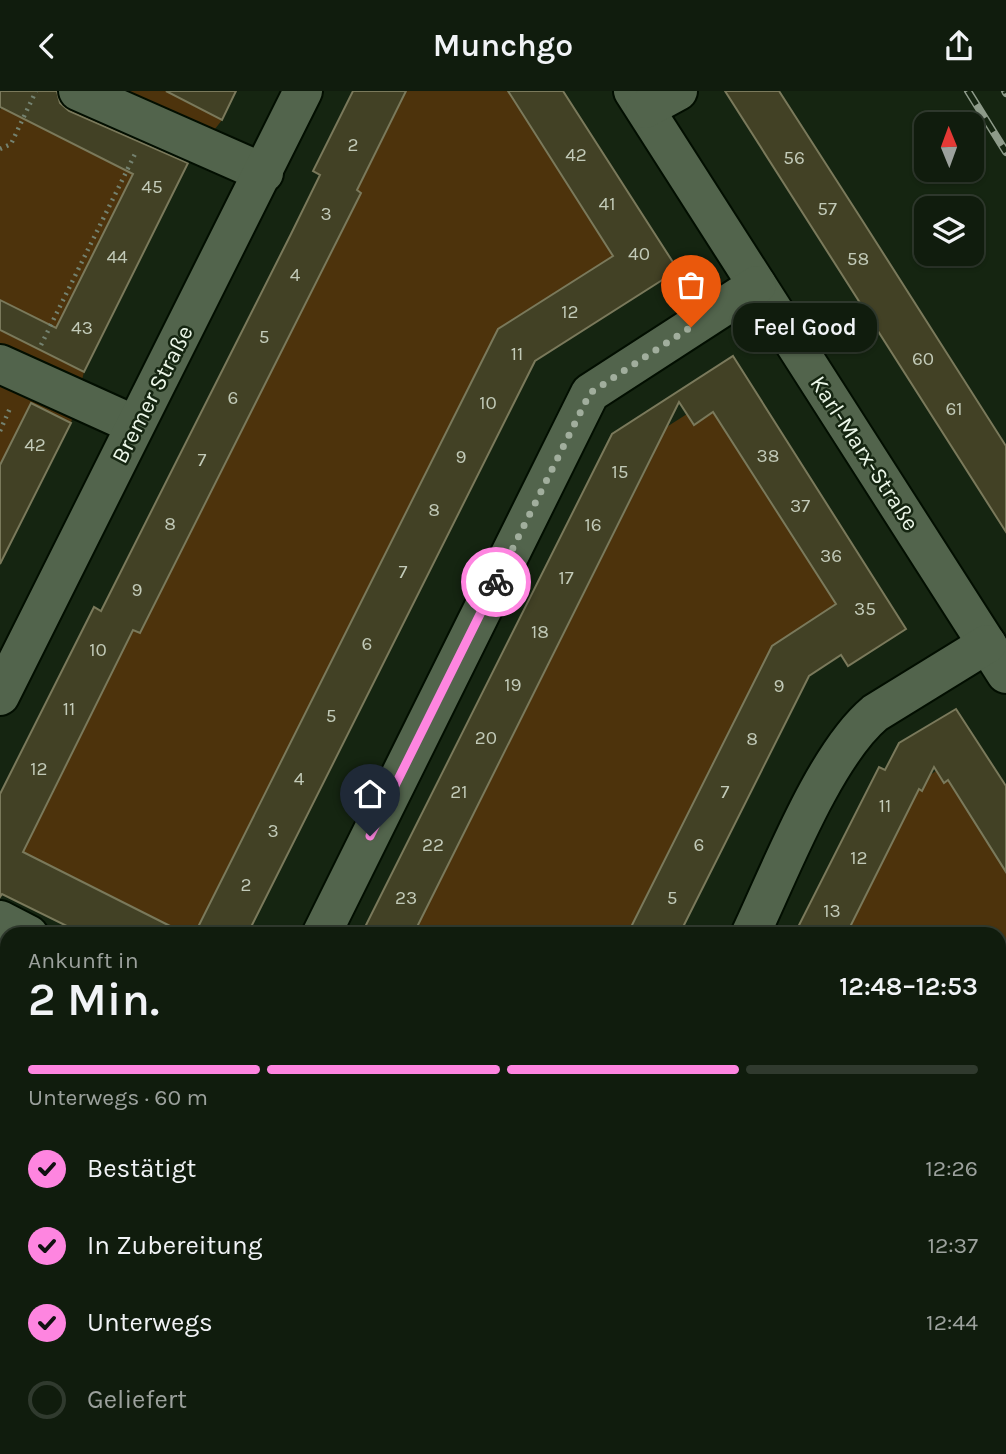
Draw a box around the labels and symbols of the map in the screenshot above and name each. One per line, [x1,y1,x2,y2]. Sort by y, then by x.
north arrow [914,112,984,182]
house number: 2 [347,134,359,156]
house number: 42 [565,144,587,166]
house number: 56 [783,147,805,169]
house number: 45 [141,176,163,198]
house number: 41 [599,193,615,215]
house number: 57 [817,198,837,220]
house number: 3 [320,203,332,225]
house number: 40 [628,243,650,265]
house number: 44 [106,246,128,268]
house number: 58 [847,248,869,270]
pin [661,255,721,327]
house number: 4 [290,264,301,286]
house number: 12 [561,301,579,323]
callout: Feel Good [733,303,876,351]
house number: 43 [71,317,93,339]
street label: Bremer Straße [106,321,199,468]
house number: 5 [259,326,269,348]
house number: 11 [511,343,523,365]
house number: 60 [912,348,934,370]
street label: Karl-Marx-Straße [804,371,925,536]
house number: 6 [228,387,238,409]
house number: 10 [479,392,497,414]
house number: 61 [945,398,963,420]
house number: 42 [24,434,46,456]
house number: 38 [757,445,779,467]
house number: 9 [455,446,467,468]
house number: 7 [198,449,207,471]
house number: 15 [611,461,629,483]
house number: 37 [790,495,810,517]
house number: 8 [428,499,440,521]
house number: 8 [164,513,176,535]
house number: 16 [584,514,602,536]
house number: 36 [820,545,842,567]
courier [461,547,531,617]
house number: 7 [399,561,408,583]
house number: 17 [558,567,574,589]
house number: 9 [131,579,143,601]
house number: 35 [854,598,876,620]
house number: 18 [531,621,549,643]
house number: 6 [362,633,372,655]
house number: 10 [89,639,107,661]
house number: 19 [504,674,522,696]
house number: 9 [773,675,785,697]
house number: 11 [63,698,75,720]
house number: 5 [326,705,336,727]
house number: 20 [475,727,497,749]
house number: 8 [746,728,758,750]
house number: 12 [30,758,48,780]
pin [340,764,400,836]
house number: 4 [294,768,305,790]
house number: 21 [450,781,468,803]
house number: 7 [721,781,730,803]
house number: 11 [879,795,891,817]
house number: 3 [267,820,279,842]
house number: 22 [422,834,444,856]
house number: 6 [694,834,704,856]
house number: 12 [850,847,868,869]
house number: 2 [240,874,252,896]
house number: 23 [395,887,417,909]
house number: 5 [667,887,677,909]
house number: 13 [823,900,841,922]

